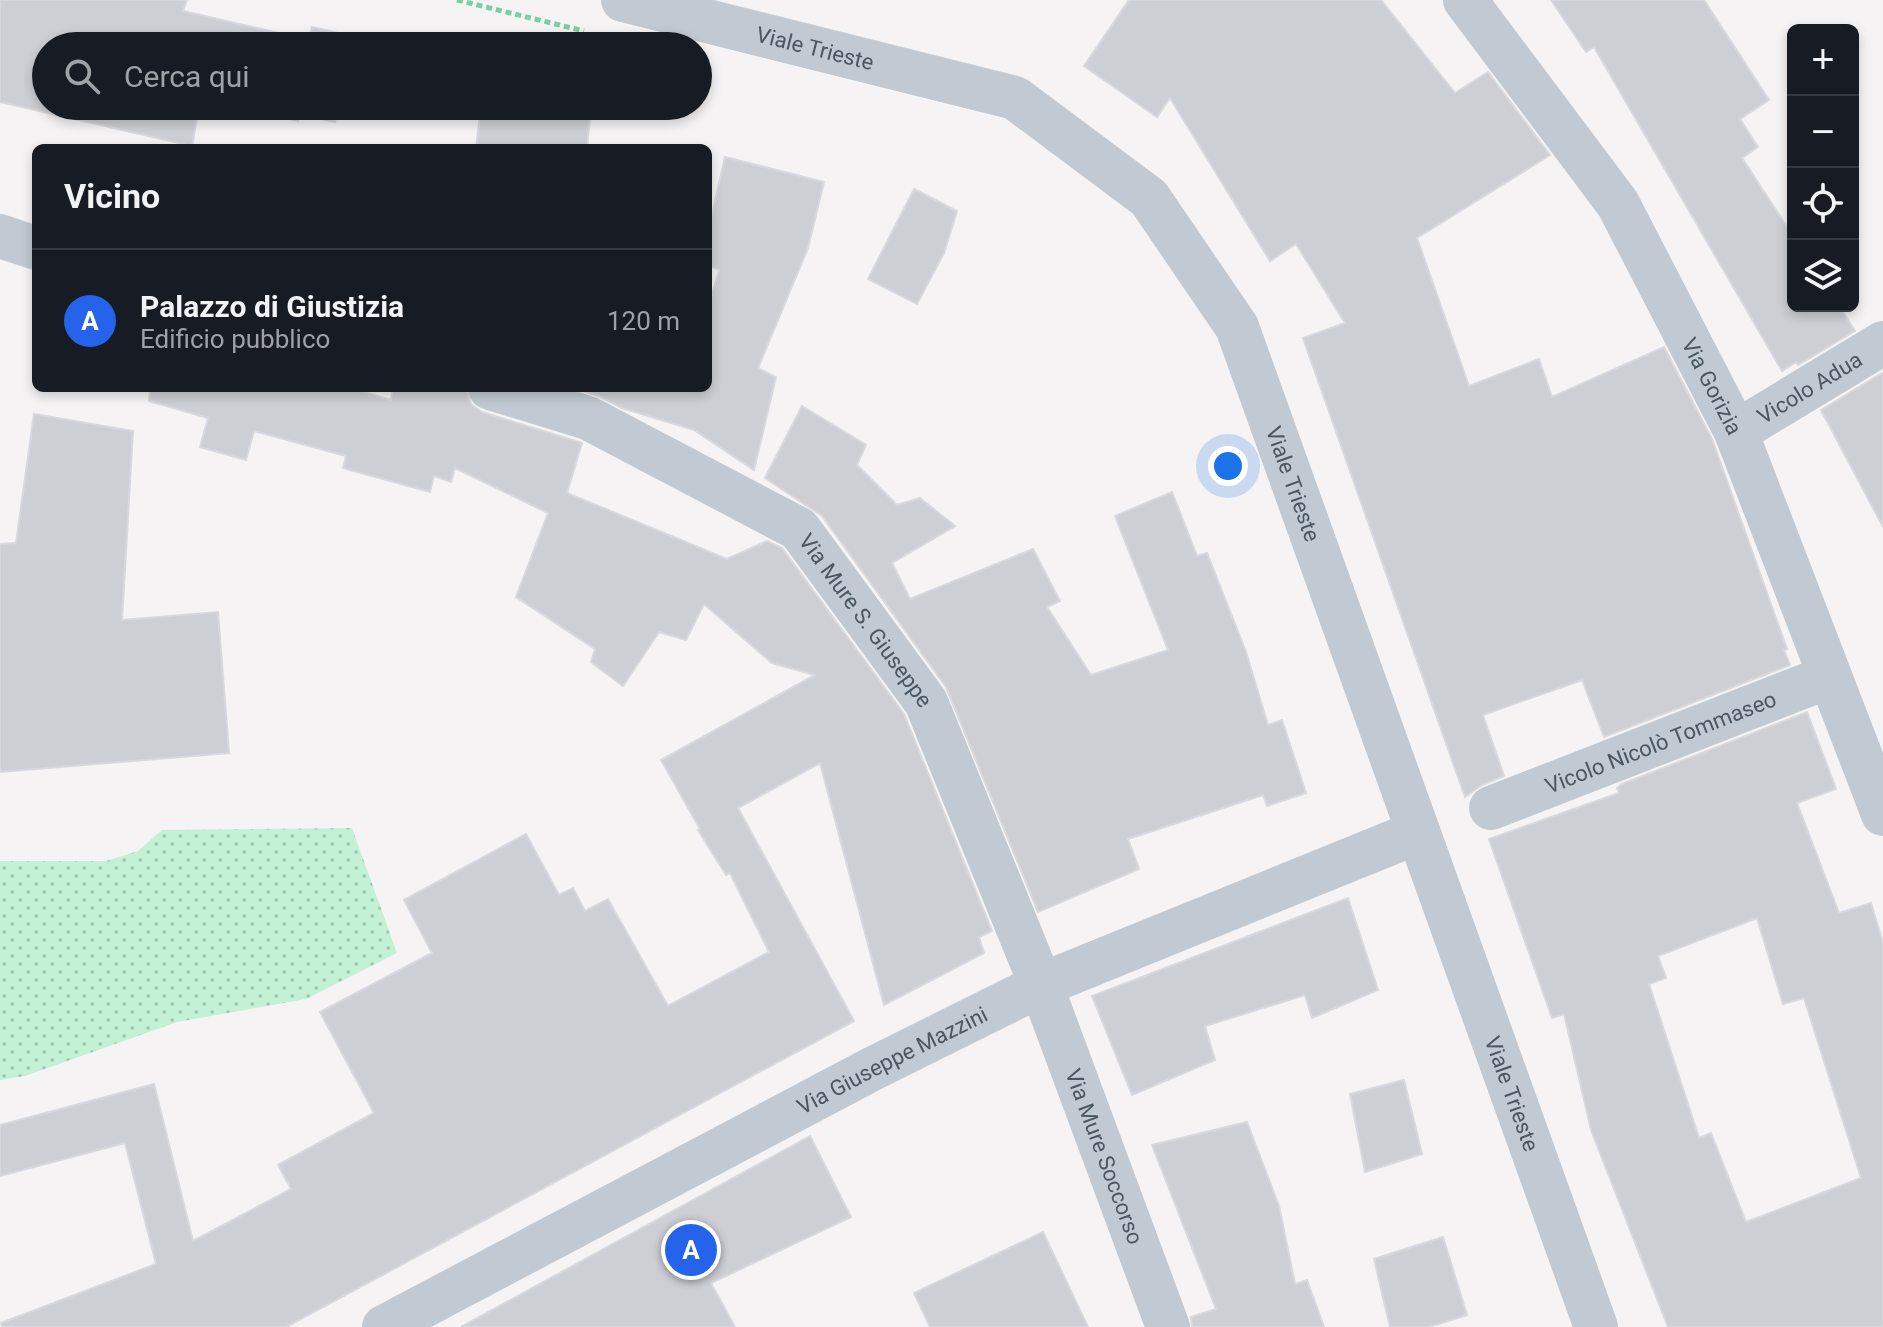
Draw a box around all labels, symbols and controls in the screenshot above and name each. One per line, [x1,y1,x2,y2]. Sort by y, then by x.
street label: Viale Trieste [753,22,876,75]
map controls [1787,24,1859,312]
button: + [1787,24,1859,96]
search box [32,32,712,120]
icon: search [60,54,104,98]
text: Cerca qui [124,59,250,94]
button: − [1787,96,1859,168]
button: locate [1787,168,1859,240]
text: Vicino [64,176,160,216]
button: layers [1787,240,1859,312]
text: Palazzo di Giustizia [140,289,404,324]
text: A [81,306,99,336]
text: 120 m [607,306,680,336]
text: Edificio pubblico [140,324,330,354]
street label: Via Gorizia [1676,334,1747,439]
street label: Vicolo Adua [1753,347,1867,429]
street label: Viale Trieste [1261,423,1325,545]
your location [1208,446,1248,486]
street label: Via Mure S. Giuseppe [794,529,937,712]
street label: Vicolo Nicolò Tommaseo [1542,686,1780,799]
street label: Via Giuseppe Mazzini [793,1002,992,1119]
street label: Viale Trieste [1480,1033,1544,1155]
street label: Via Mure Soccorso [1060,1066,1148,1248]
pin: A [665,1220,717,1280]

